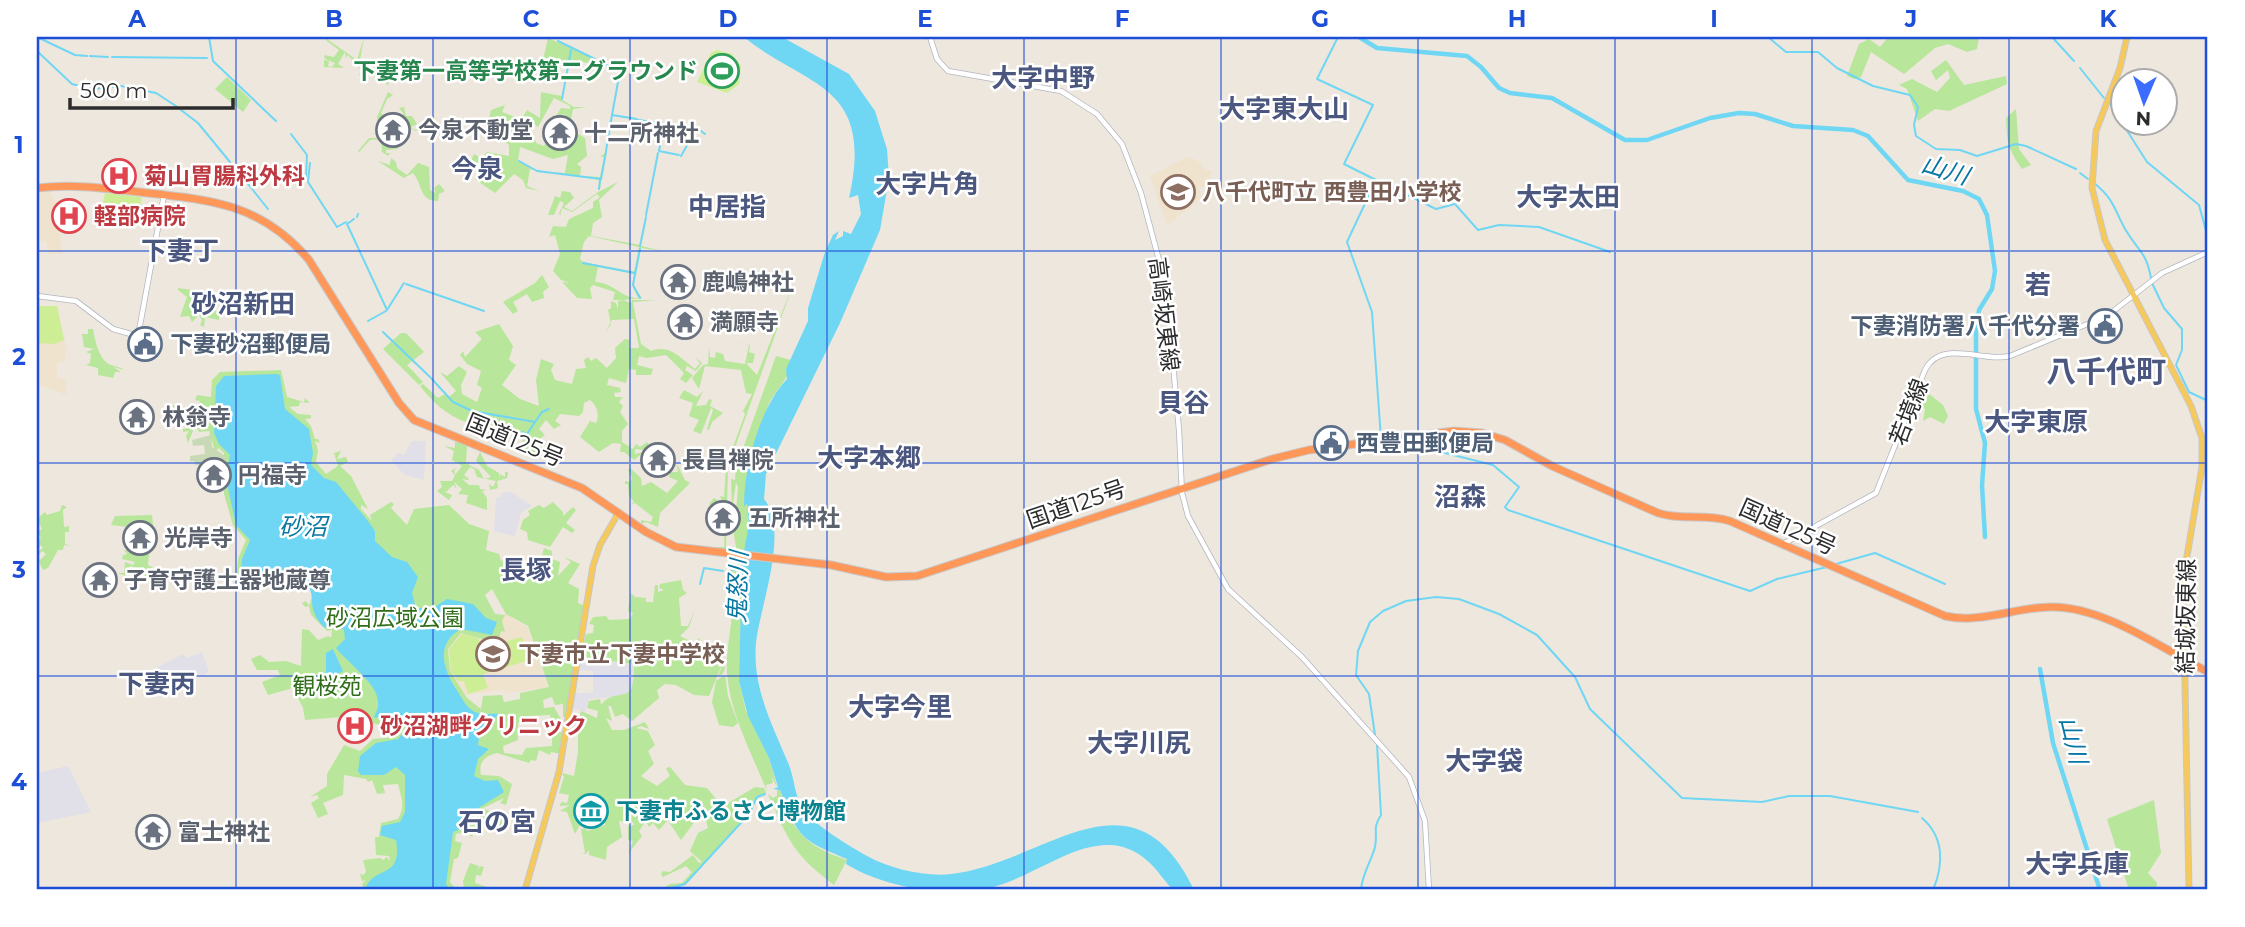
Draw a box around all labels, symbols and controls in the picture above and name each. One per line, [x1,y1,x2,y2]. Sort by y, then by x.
text: A [127,5,146,33]
text: B [325,5,343,33]
text: C [523,5,540,33]
text: D [719,5,738,33]
text: E [917,5,933,33]
text: F [1115,5,1130,33]
text: G [1311,5,1329,33]
text: H [1508,5,1526,33]
text: I [1710,5,1718,33]
text: J [1904,5,1917,33]
text: K [2099,5,2117,33]
sports icon: 下妻第一高等学校第二グラウンド [703,52,741,90]
place label: 下妻第一高等学校第二グラウンド [353,57,698,85]
district label: 大字中野 [991,62,1095,94]
scale bar [70,66,233,110]
north arrow [2108,66,2178,136]
text: 500 m [80,78,147,103]
district label: 大字東大山 [1219,93,1349,125]
text: N [2135,107,2152,130]
temple icon: 今泉不動堂 [374,111,412,149]
temple icon: 十二所神社 [541,114,579,152]
place label: 今泉不動堂 [418,116,533,144]
place label: 十二所神社 [584,119,699,147]
text: 1 [14,131,24,159]
water label: 山川 [1918,149,1975,191]
district label: 今泉 [451,153,503,185]
hospital icon: 菊山胃腸科外科 [100,157,138,195]
place label: 菊山胃腸科外科 [144,162,305,190]
district label: 大字片角 [875,168,979,200]
school or university icon: 八千代町立 西豊田小学校 [1159,173,1197,211]
place label: 八千代町立 西豊田小学校 [1202,178,1462,206]
district label: 大字太田 [1516,181,1620,213]
district label: 中居指 [688,191,766,223]
hospital icon: 軽部病院 [50,197,88,235]
place label: 軽部病院 [94,202,186,230]
district label: 下妻丁 [141,235,219,267]
street label: 高崎坂東線 [1143,255,1185,373]
temple icon: 鹿嶋神社 [659,263,697,301]
place label: 鹿嶋神社 [702,268,794,296]
district label: 若 [2025,269,2051,301]
district label: 砂沼新田 [191,288,295,320]
temple icon: 満願寺 [666,303,704,341]
public building icon: 下妻消防署八千代分署 [2086,307,2124,345]
place label: 満願寺 [710,308,779,336]
place label: 下妻消防署八千代分署 [1850,312,2080,340]
public building icon: 下妻砂沼郵便局 [126,325,164,363]
place label: 下妻砂沼郵便局 [170,330,331,358]
text: 2 [12,343,26,371]
district label: 八千代町 [2046,353,2166,390]
street label: 若境線 [1884,375,1934,449]
district label: 貝谷 [1157,387,1209,419]
temple icon: 林翁寺 [118,398,156,436]
place label: 林翁寺 [162,403,231,431]
district label: 大字東原 [1984,406,2088,438]
street label: 国道125号 [462,408,568,472]
public building icon: 西豊田郵便局 [1312,424,1350,462]
place label: 西豊田郵便局 [1356,429,1494,457]
temple icon: 長昌禅院 [639,441,677,479]
district label: 大字本郷 [817,442,921,474]
place label: 長昌禅院 [682,446,774,474]
temple icon: 円福寺 [195,456,233,494]
place label: 円福寺 [238,461,307,489]
street label: 国道125号 [1023,474,1129,534]
district label: 沼森 [1434,481,1486,513]
street label: 国道125号 [1735,493,1841,561]
temple icon: 五所神社 [704,499,742,537]
place label: 五所神社 [748,504,840,532]
water label: 砂沼 [279,512,330,541]
temple icon: 光岸寺 [121,519,159,557]
place label: 光岸寺 [164,524,233,552]
water label: 鬼怒川 [722,548,753,623]
district label: 長塚 [500,554,552,586]
text: 3 [11,556,26,584]
street label: 結城坂東線 [2171,558,2201,674]
temple icon: 子育守護土器地蔵尊 [81,561,119,599]
place label: 子育守護土器地蔵尊 [124,566,331,594]
park label: 砂沼広域公園 [326,604,464,632]
school or university icon: 下妻市立下妻中学校 [474,635,512,673]
place label: 下妻市立下妻中学校 [518,640,725,668]
district label: 下妻丙 [118,668,196,700]
park label: 観桜苑 [293,672,362,700]
district label: 大字今里 [848,691,952,723]
hospital icon: 砂沼湖畔クリニック [336,707,374,745]
place label: 砂沼湖畔クリニック [380,712,587,740]
water label: 山川 [2054,713,2094,770]
district label: 大字川尻 [1087,727,1191,759]
district label: 大字袋 [1445,745,1523,777]
text: 4 [11,768,27,796]
museum icon: 下妻市ふるさと博物館 [572,792,610,830]
place label: 下妻市ふるさと博物館 [616,797,846,825]
district label: 石の宮 [458,806,536,838]
temple icon: 富士神社 [134,813,172,851]
place label: 富士神社 [178,818,270,846]
district label: 大字兵庫 [2025,848,2129,880]

